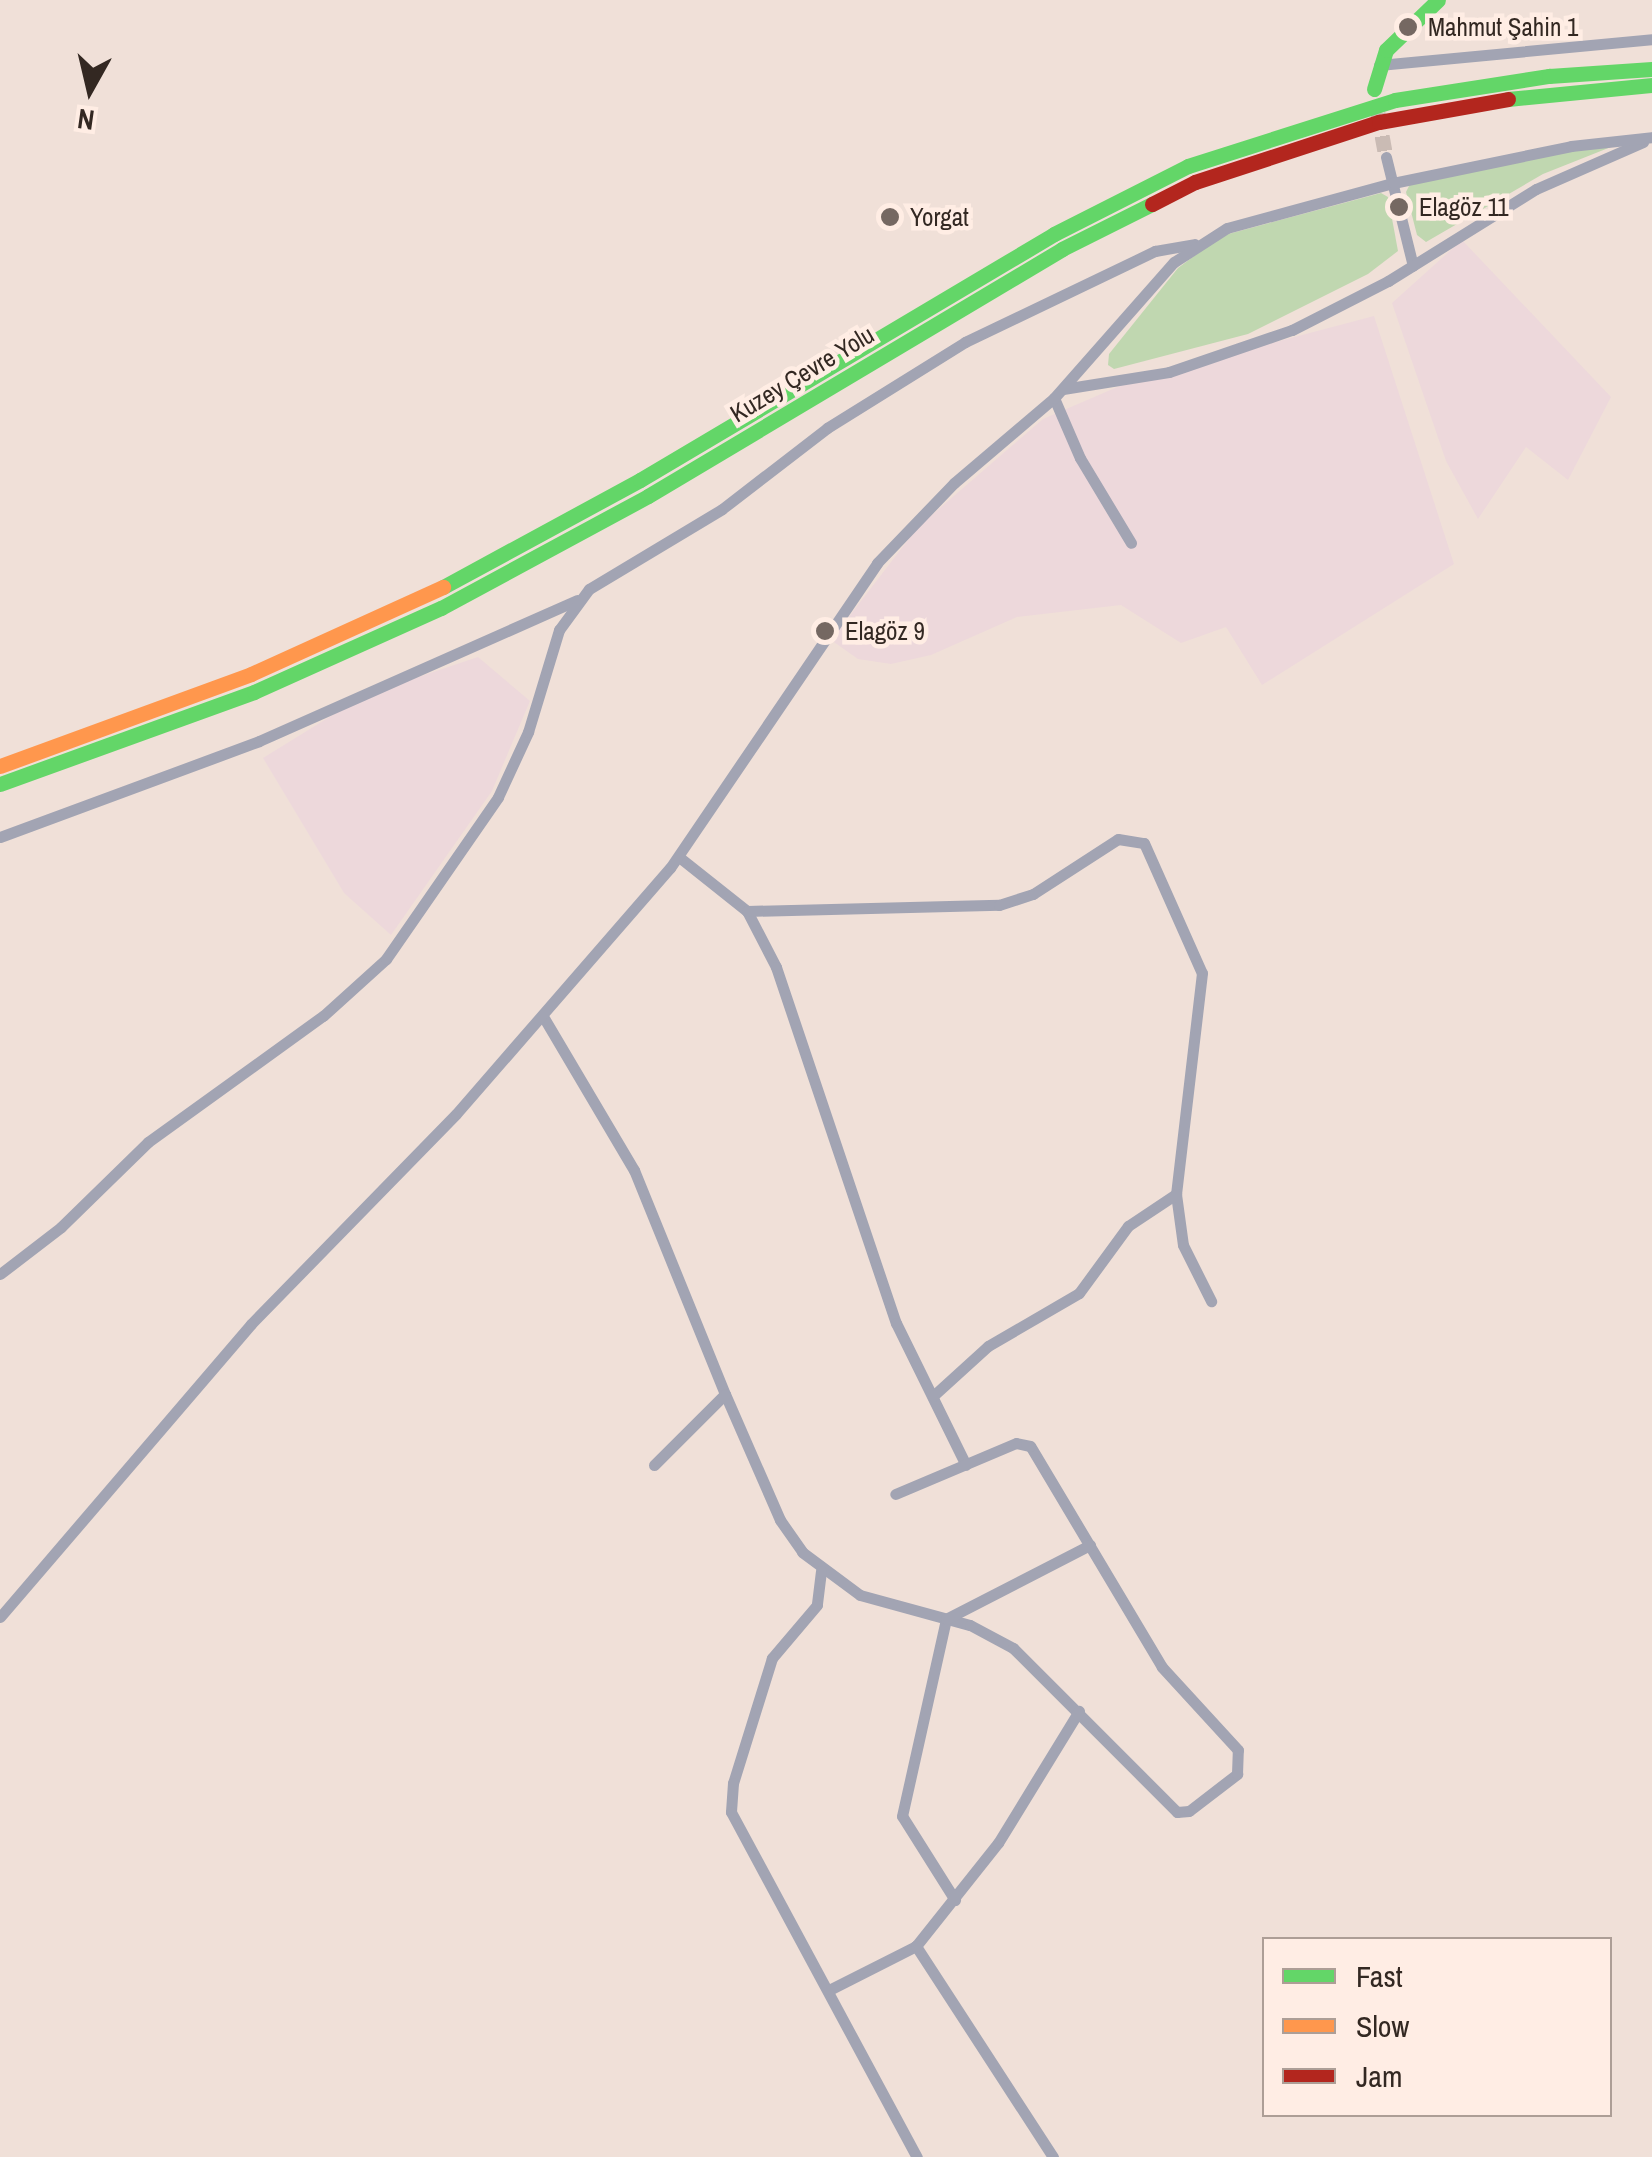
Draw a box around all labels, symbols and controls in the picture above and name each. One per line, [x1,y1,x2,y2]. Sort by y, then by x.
place label: Mahmut Şahin 1 [1428,12,1578,42]
marker: Mahmut Şahin 1 [1397,16,1419,38]
north arrow [40,40,140,140]
text: N [75,100,97,140]
place label: Elagöz 11 [1419,192,1509,222]
marker: Elagöz 11 [1388,196,1410,218]
place label: Yorgat [910,202,969,232]
marker: Yorgat [879,206,901,228]
street label: Kuzey Çevre Yolu [725,319,879,429]
place label: Elagöz 9 [845,616,925,646]
marker: Elagöz 9 [814,620,836,642]
legend [1262,1937,1612,2117]
text: Fast [1356,1956,1403,1996]
text: Slow [1356,2006,1409,2046]
text: Jam [1356,2056,1402,2096]

